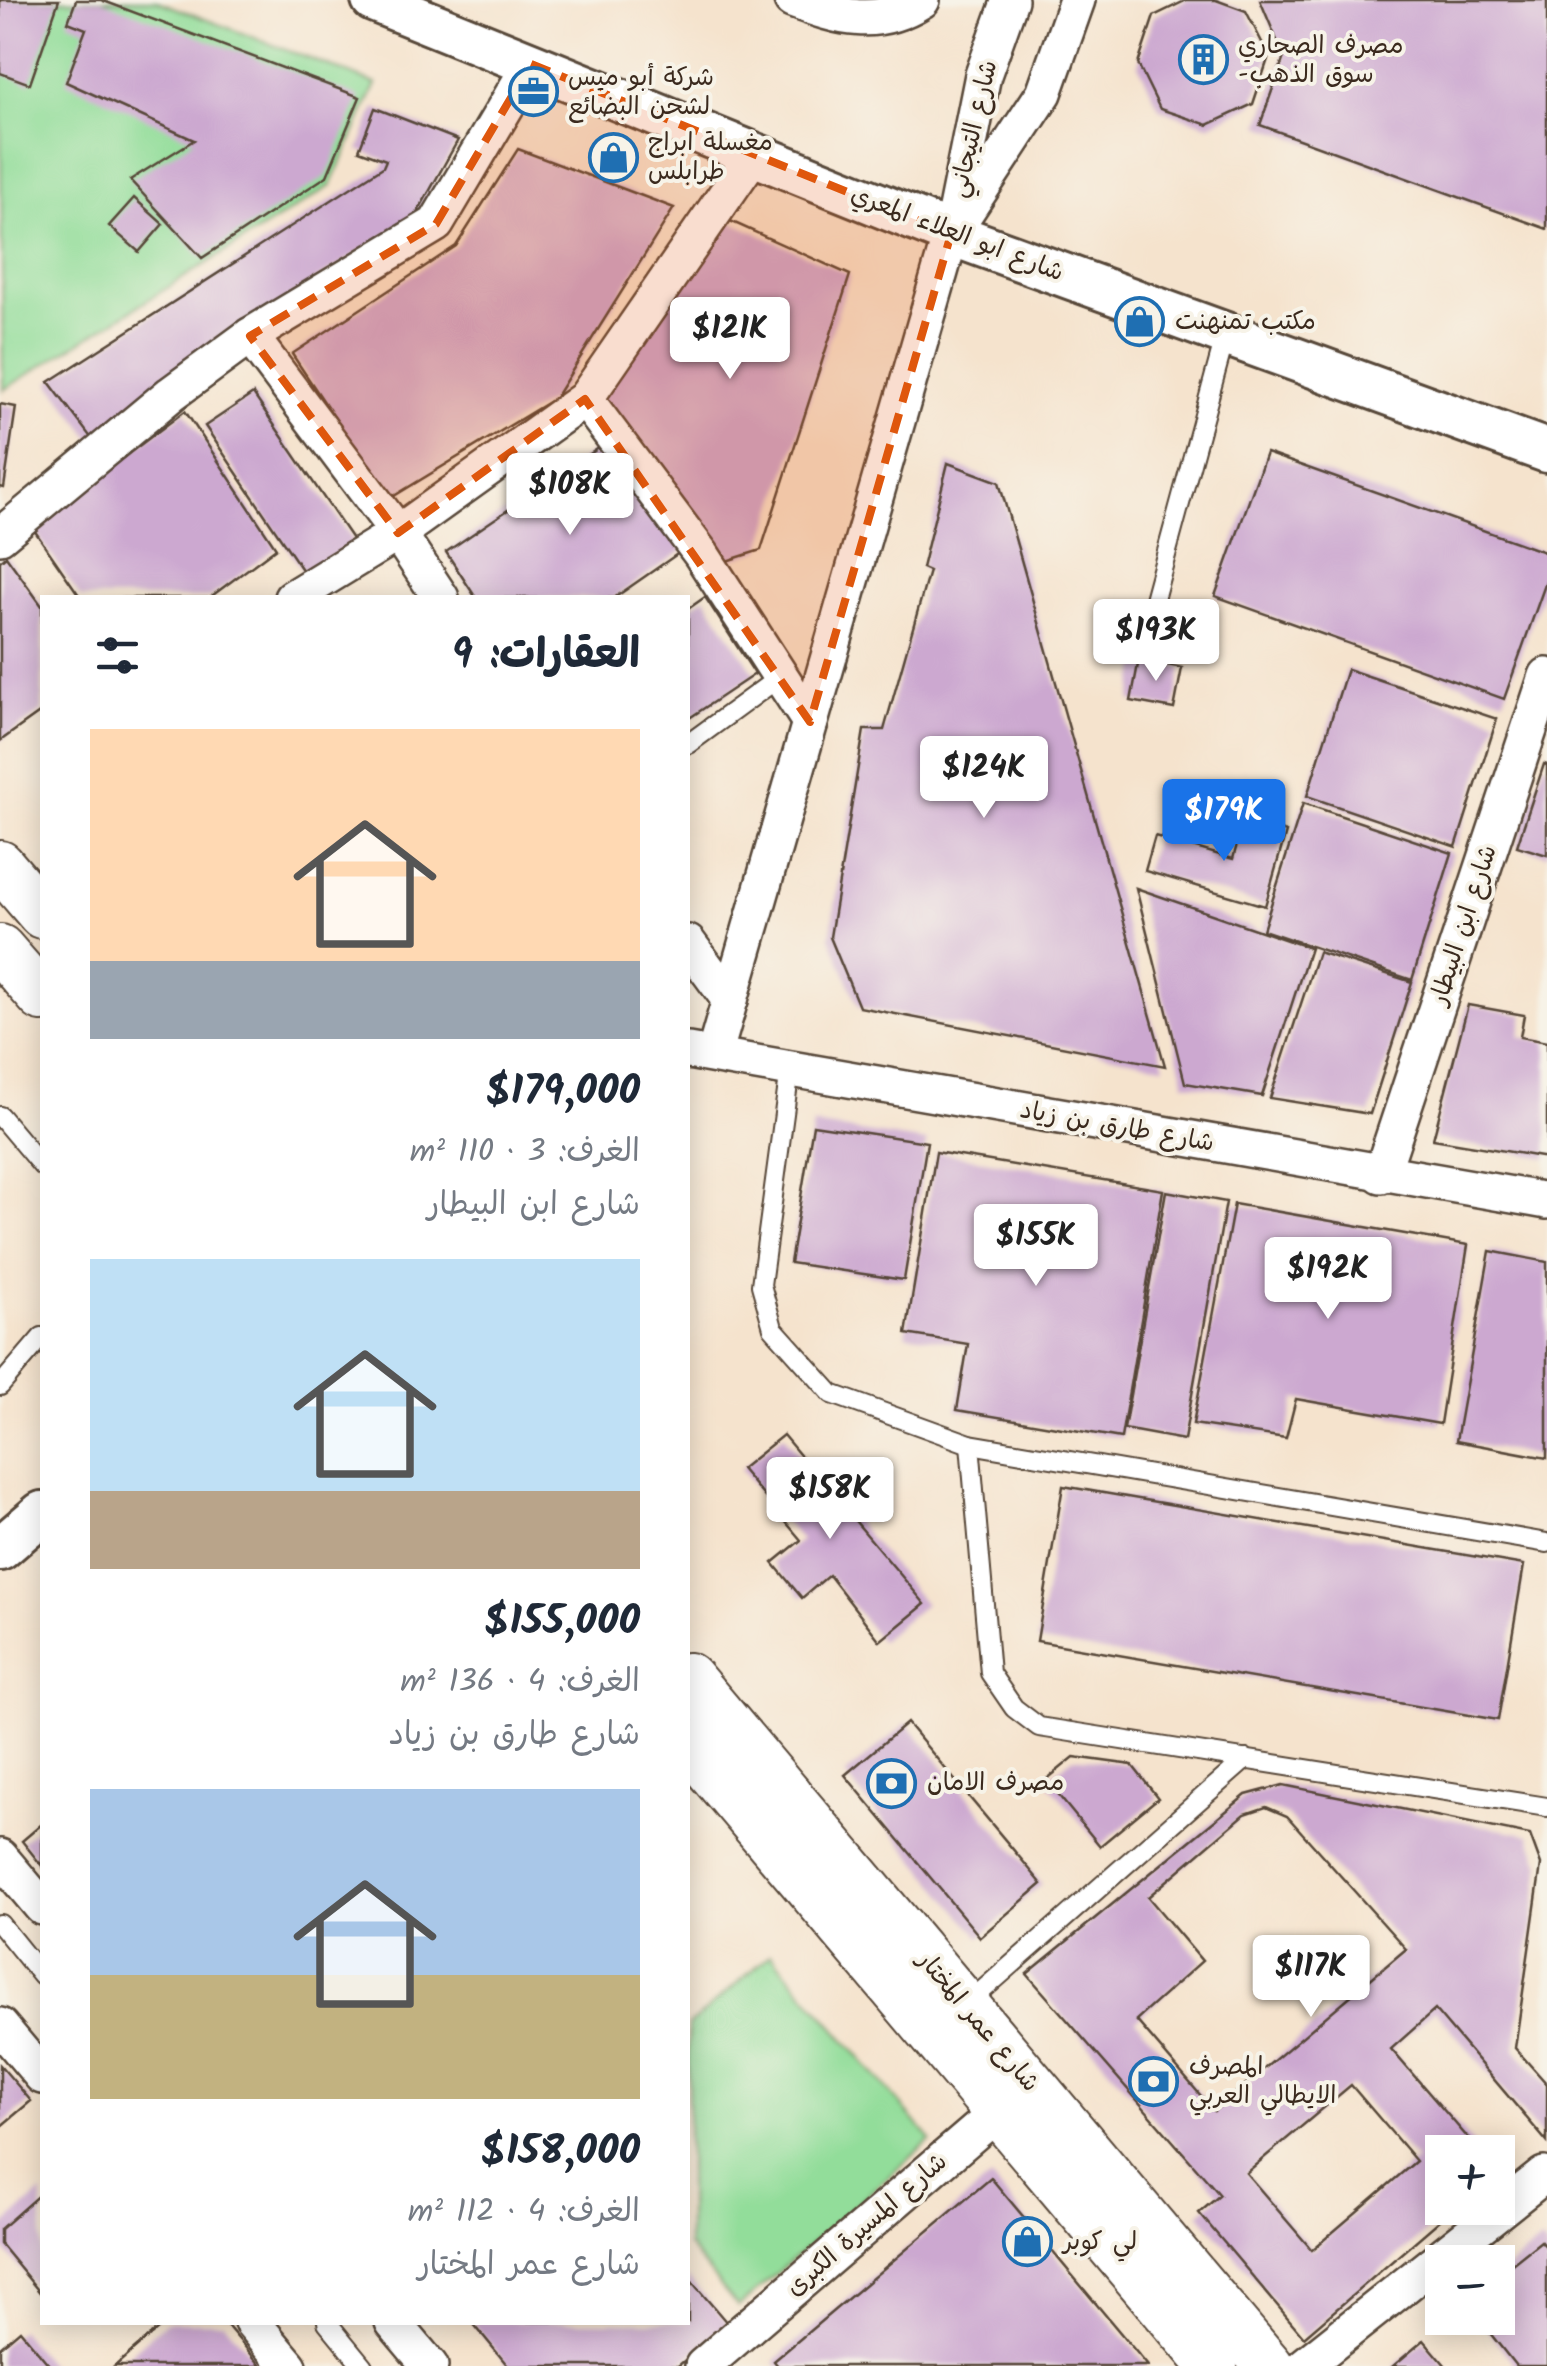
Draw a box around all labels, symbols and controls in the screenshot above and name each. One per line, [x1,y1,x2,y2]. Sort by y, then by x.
place label: مصرف الصحاري -سوق الذهب [1238,26,1404,95]
building icon: مصرف الصحاري -سوق الذهب [1177,34,1229,86]
street label: شارع التيجاني [939,56,1009,202]
place label: شركة أبو ميس لشحن البضائع [568,58,714,127]
office icon: شركة أبو ميس لشحن البضائع [507,66,559,118]
place label: مغسلة ابراج طرابلس [648,123,773,192]
shop icon: مغسلة ابراج طرابلس [587,131,639,183]
street label: شارع ابو العلاء المعري [845,175,1069,293]
shop icon: مكتب تمنهنت [1114,296,1166,348]
pin: $121K [660,297,800,382]
place label: مكتب تمنهنت [1175,302,1316,342]
text: $121K [692,304,768,355]
pin: $108K [500,453,640,538]
text: $108K [528,460,612,511]
pin: $193K [1086,599,1226,684]
text: $193K [1115,606,1197,657]
text: العقارات: 9 [452,622,640,689]
icon: filters [90,628,145,683]
pin: $124K [914,736,1054,821]
text: $124K [942,743,1026,794]
pin: $179K [1154,779,1294,864]
text: $179K [1184,786,1264,837]
icon: home [275,794,455,974]
street label: شارع ابن البيطار [1419,840,1509,1012]
text: $179,000 [486,1059,640,1126]
street label: شارع طارق بن زياد [1017,1090,1217,1164]
text: الغرف: 3 · 110 m² [410,1127,640,1178]
text: شارع ابن البيطار [427,1180,640,1231]
pin: $155K [966,1204,1106,1289]
text: $155K [996,1211,1076,1262]
pin: $192K [1258,1237,1398,1322]
text: $192K [1287,1244,1369,1295]
icon: home [275,1324,455,1504]
pin: $158K [760,1457,900,1542]
text: $158K [789,1464,871,1515]
text: $155,000 [484,1589,640,1656]
text: الغرف: 4 · 136 m² [400,1657,640,1708]
text: شارع طارق بن زياد [388,1710,640,1761]
bank icon: مصرف الامان [866,1757,918,1809]
place label: مصرف الامان [927,1763,1064,1803]
icon: home [275,1854,455,2034]
pin: $117K [1241,1935,1381,2020]
street label: شارع عمر المختار [906,1941,1049,2101]
text: $117K [1275,1942,1347,1993]
place label: المصرف الايطالي العربي [1189,2047,1336,2116]
bank icon: المصرف الايطالي العربي [1128,2055,1180,2107]
text: $158,000 [481,2119,640,2186]
map controls [1425,2135,1515,2335]
button: + [1425,2135,1515,2225]
street label: شارع المسيرة الكبرى [777,2143,957,2307]
text: الغرف: 4 · 112 m² [408,2187,640,2238]
shop icon: لي كوبر [1002,2216,1054,2268]
place label: لي كوبر [1061,2222,1137,2262]
text: شارع عمر المختار [418,2240,640,2291]
button: − [1425,2245,1515,2335]

